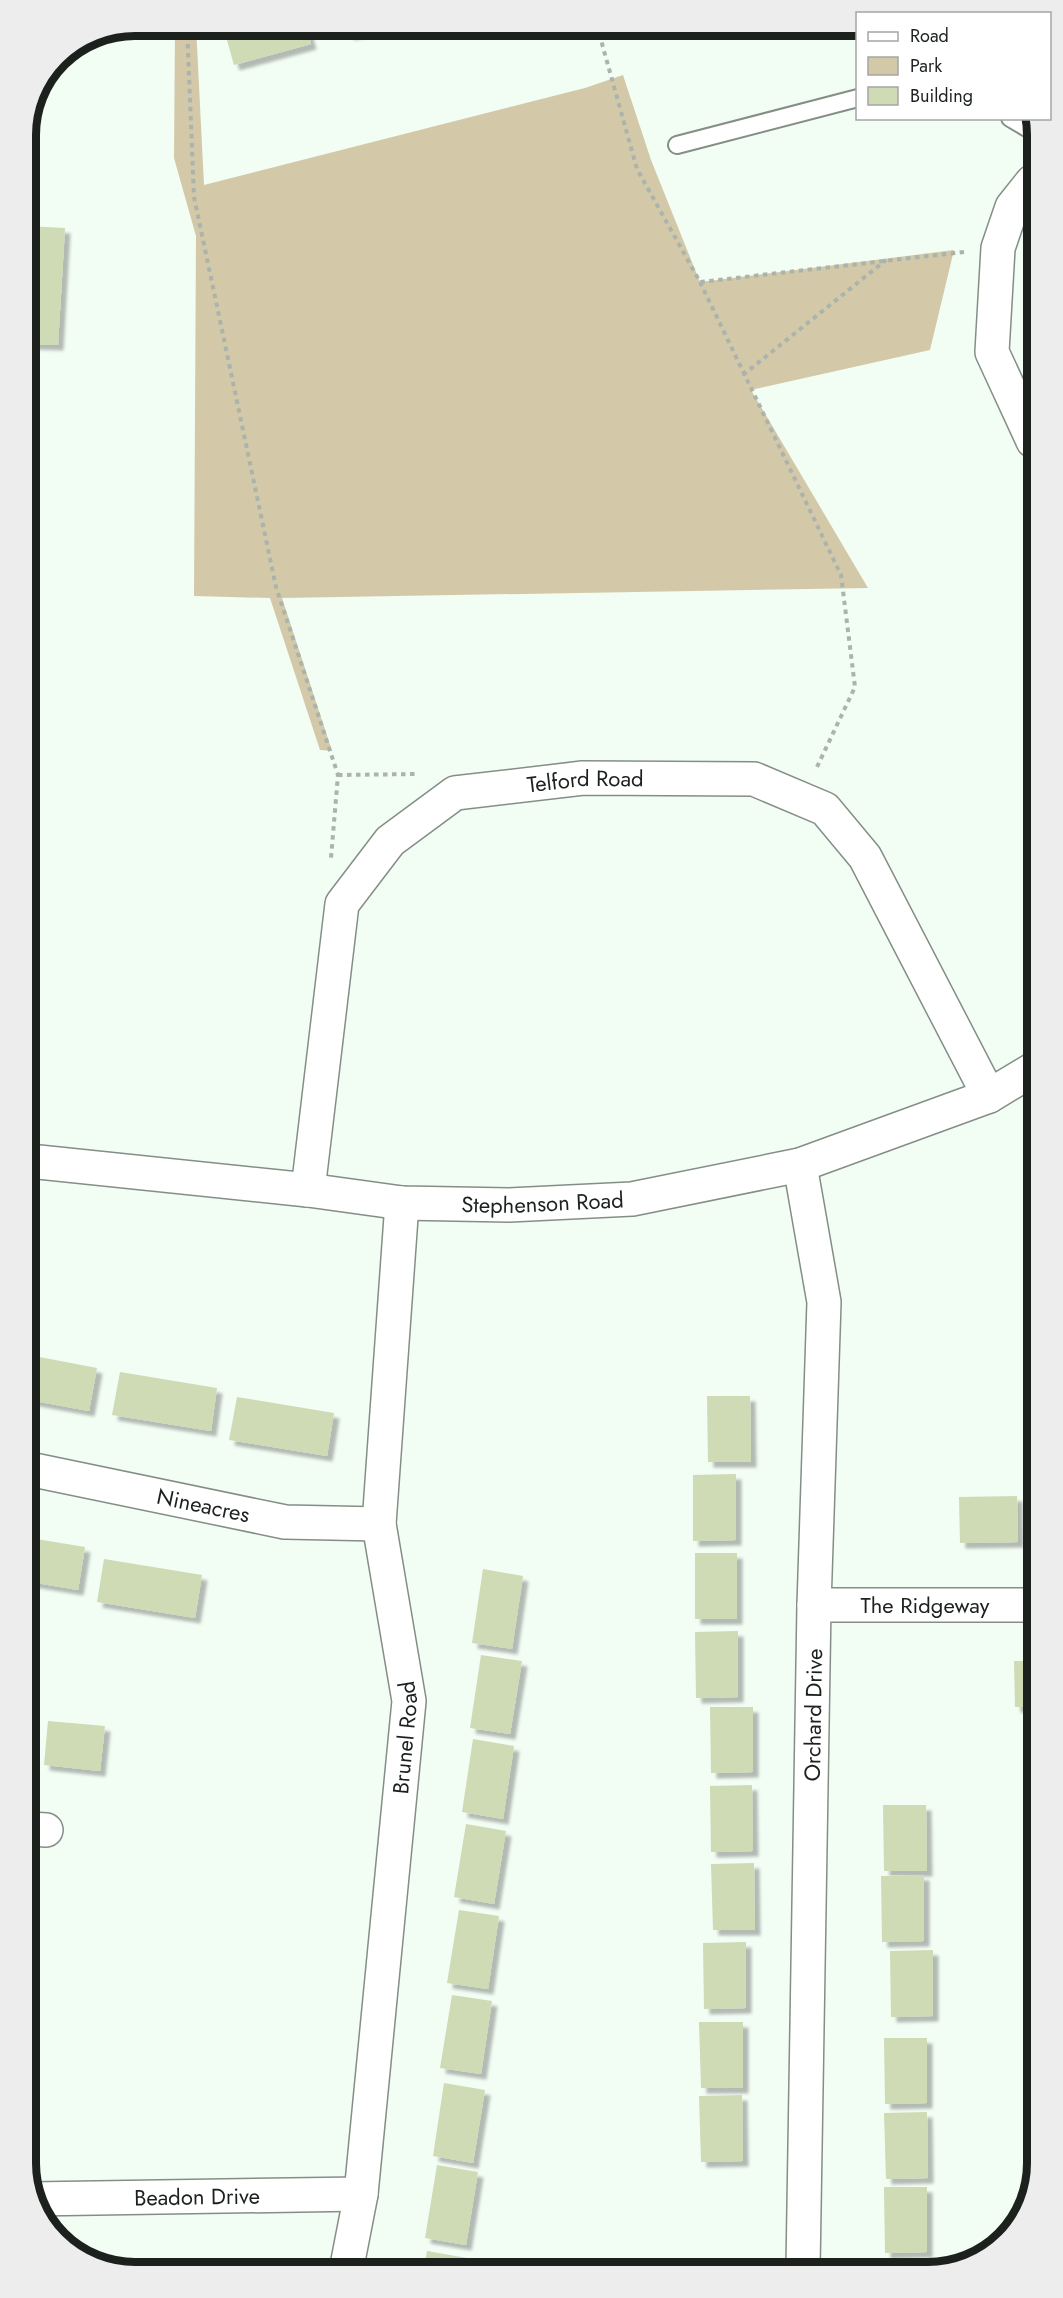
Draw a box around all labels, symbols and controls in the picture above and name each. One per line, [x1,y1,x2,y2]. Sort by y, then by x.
legend [856,12,1051,120]
text: Road [910,23,949,49]
text: Park [910,53,942,79]
text: Building [910,83,973,109]
street label: Telford Road [525,762,644,800]
street label: Stephenson Road [461,1183,624,1221]
street label: Nineacres [154,1480,253,1530]
street label: The Ridgeway [860,1589,990,1621]
street label: Orchard Drive [796,1648,830,1782]
street label: Brunel Road [384,1679,425,1796]
street label: Beadon Drive [134,2180,260,2213]

